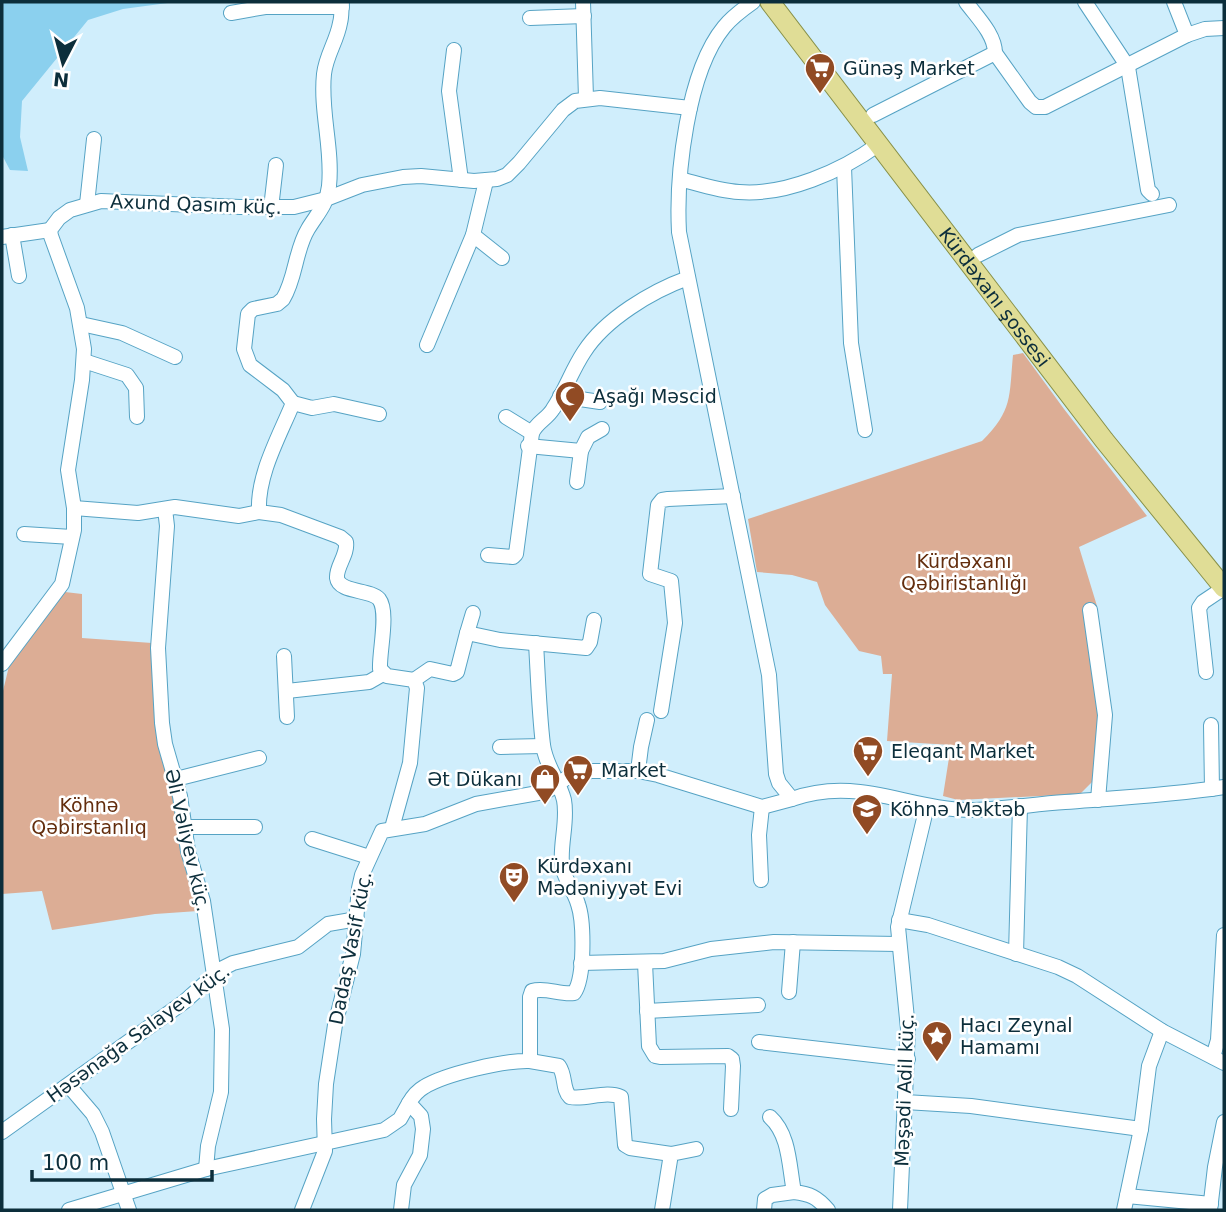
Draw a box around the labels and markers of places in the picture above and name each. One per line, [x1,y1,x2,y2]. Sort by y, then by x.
supermarket icon: Günəş Market [803,51,837,95]
place label: Günəş Market [843,57,975,79]
mosque icon: Aşağı Məscid [553,379,587,423]
place label: Aşağı Məscid [593,385,717,407]
supermarket icon: Eleqant Market [851,734,885,778]
place label: Eleqant Market [891,740,1035,762]
supermarket icon: Market [561,753,595,797]
place label: Market [601,759,666,781]
shop icon: Ət Dükanı [528,762,562,806]
place label: Ət Dükanı [427,768,522,790]
school or university icon: Köhnə Məktəb [850,792,884,836]
place label: Köhnə Məktəb [890,798,1025,820]
place label: Kürdəxanı Mədəniyyət Evi [537,855,682,899]
theatre icon: Kürdəxanı Mədəniyyət Evi [497,860,531,904]
place label: Hacı Zeynal Hamamı [960,1014,1073,1058]
place icon: Hacı Zeynal Hamamı [920,1019,954,1063]

